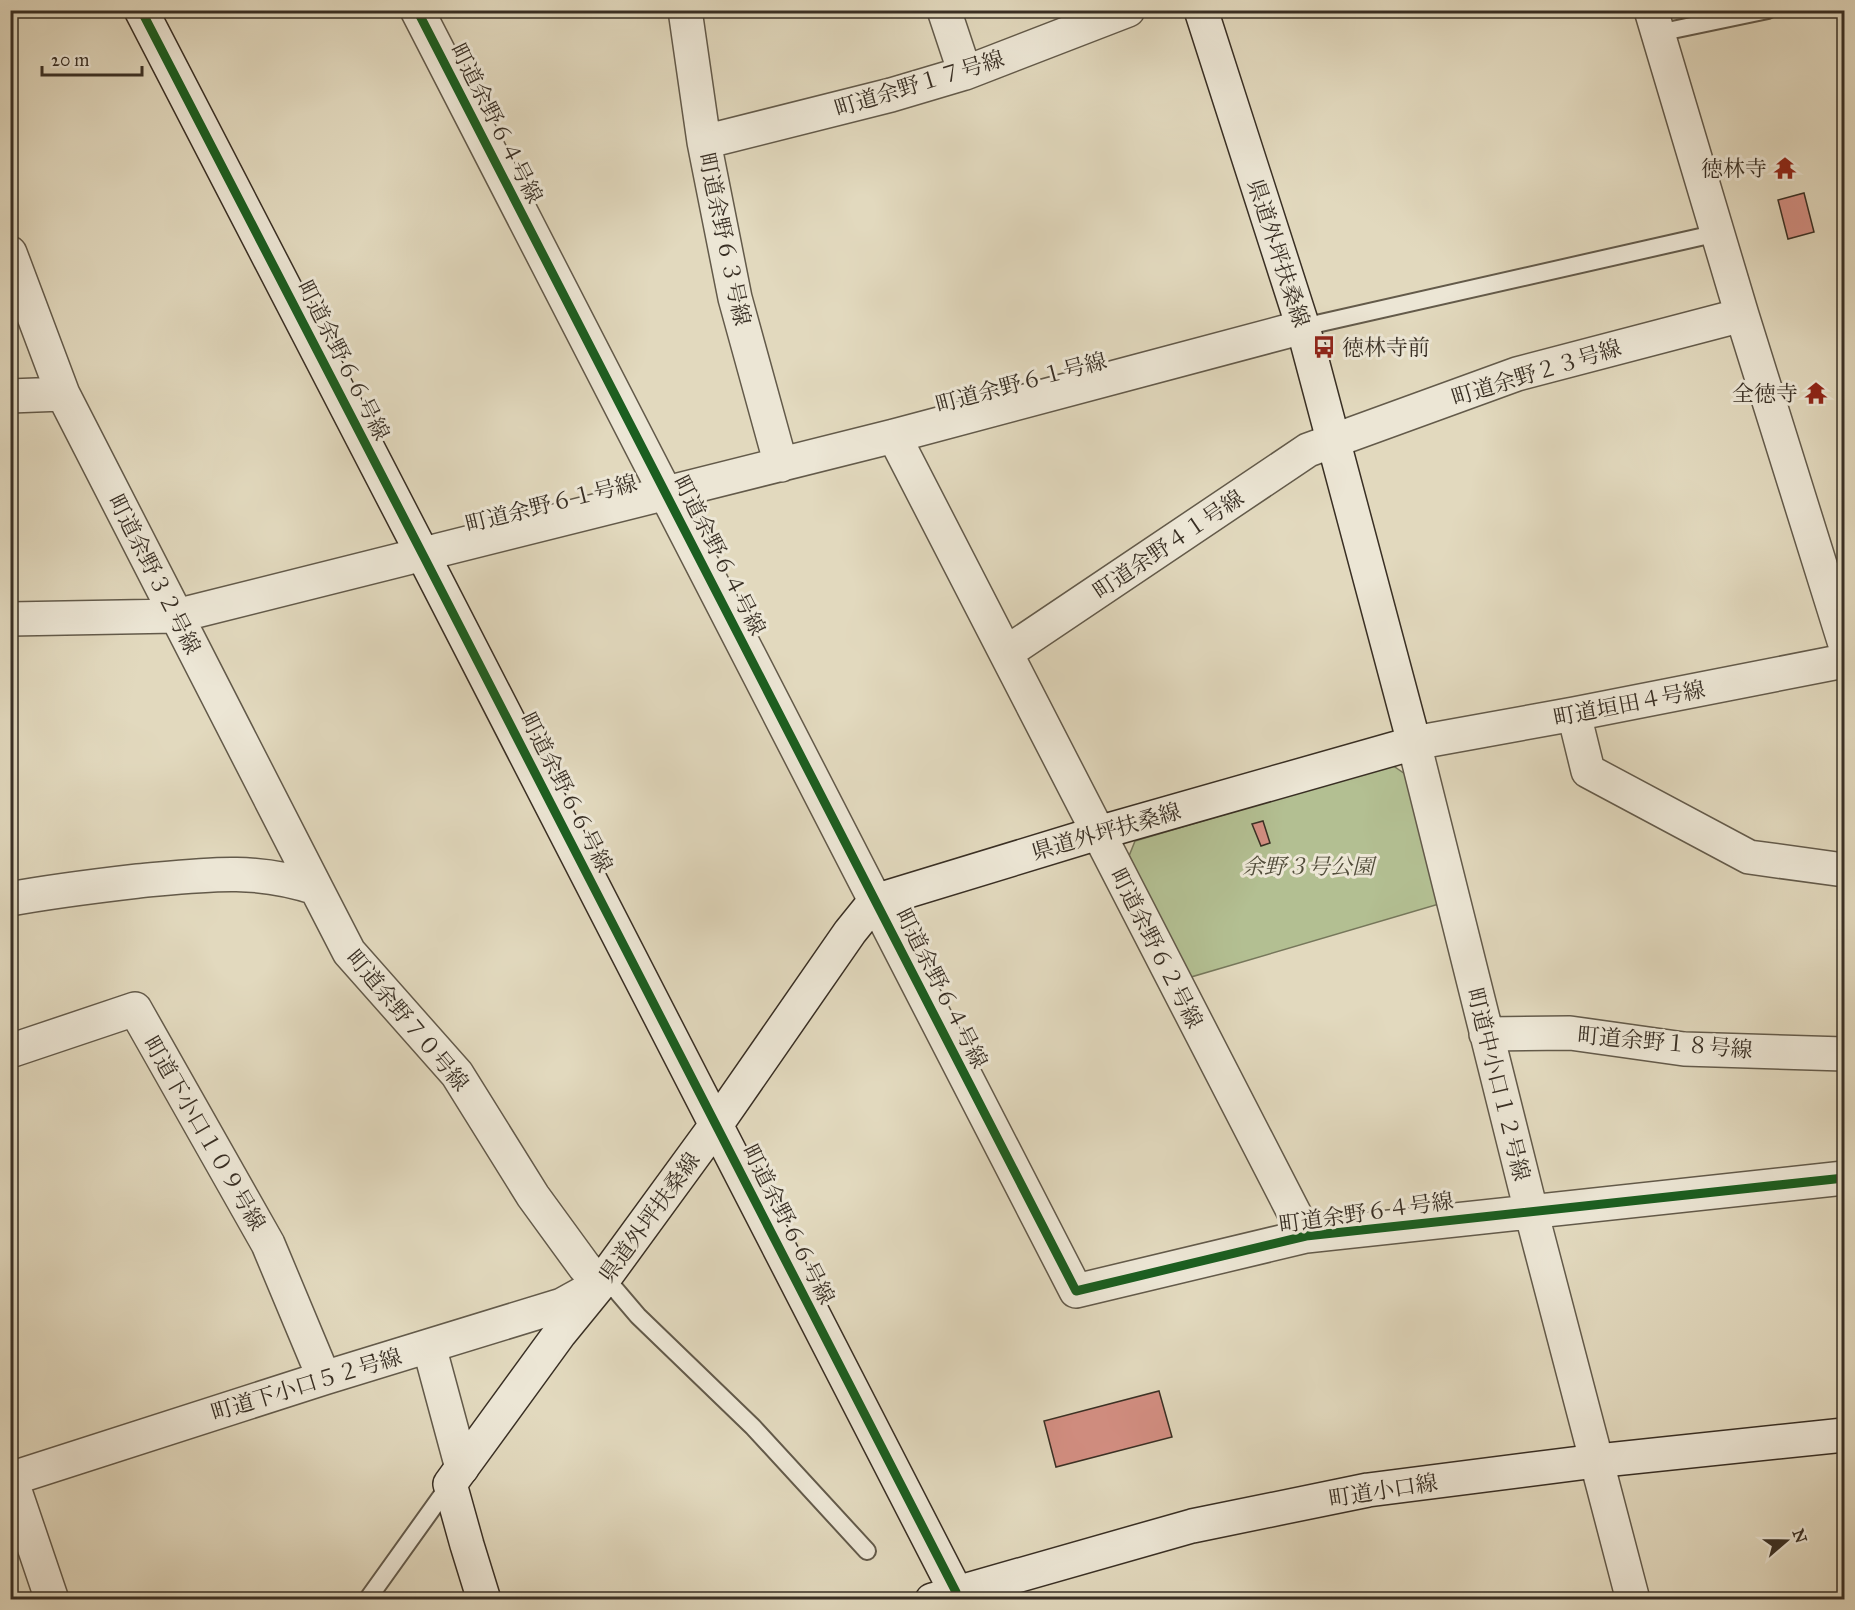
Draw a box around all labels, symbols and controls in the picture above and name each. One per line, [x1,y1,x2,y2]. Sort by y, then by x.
scale bar [42,39,142,77]
street label: 町道余野６４号線 [445,39,549,208]
street label: 町道余野１７号線 [831,45,1007,122]
text: 20 m [51,49,89,71]
street label: 町道余野６３号線 [693,150,756,328]
place label: 徳林寺 [1701,155,1767,182]
temple icon: 徳林寺 [1772,155,1798,181]
street label: 県道外坪扶桑線 [1242,176,1315,331]
street label: 町道余野６６号線 [292,276,396,445]
bus stop icon: 徳林寺前 [1311,334,1337,360]
place label: 徳林寺前 [1342,334,1430,361]
street label: 町道余野２３号線 [1448,334,1624,411]
street label: 町道余野６１号線 [933,347,1110,418]
place label: 全徳寺 [1732,380,1798,407]
temple icon: 全徳寺 [1803,380,1829,406]
street label: 町道余野６１号線 [462,469,640,538]
street label: 町道余野６４号線 [668,471,772,640]
street label: 町道余野４１号線 [1088,484,1249,605]
street label: 町道余野３２号線 [103,490,207,659]
street label: 町道垣田４号線 [1551,676,1707,731]
street label: 町道余野６６号線 [515,708,619,877]
street label: 県道外坪扶桑線 [1028,797,1184,866]
park label: 余野３号公園 [1242,853,1377,880]
street label: 町道余野６２号線 [1105,864,1209,1033]
street label: 町道余野６４号線 [890,904,994,1073]
street label: 町道余野７０号線 [341,944,475,1096]
street label: 町道中小口１２号線 [1461,985,1536,1183]
street label: 町道余野１８号線 [1576,1021,1754,1064]
street label: 町道下小口１０９号線 [138,1031,271,1235]
street label: 町道余野６６号線 [737,1140,841,1309]
street label: 県道外坪扶桑線 [593,1147,706,1288]
street label: 町道余野６４号線 [1277,1187,1455,1238]
street label: 町道下小口５２号線 [208,1343,405,1426]
street label: 町道小口線 [1327,1469,1440,1512]
north arrow [1756,1511,1816,1571]
text: N [1788,1526,1811,1546]

